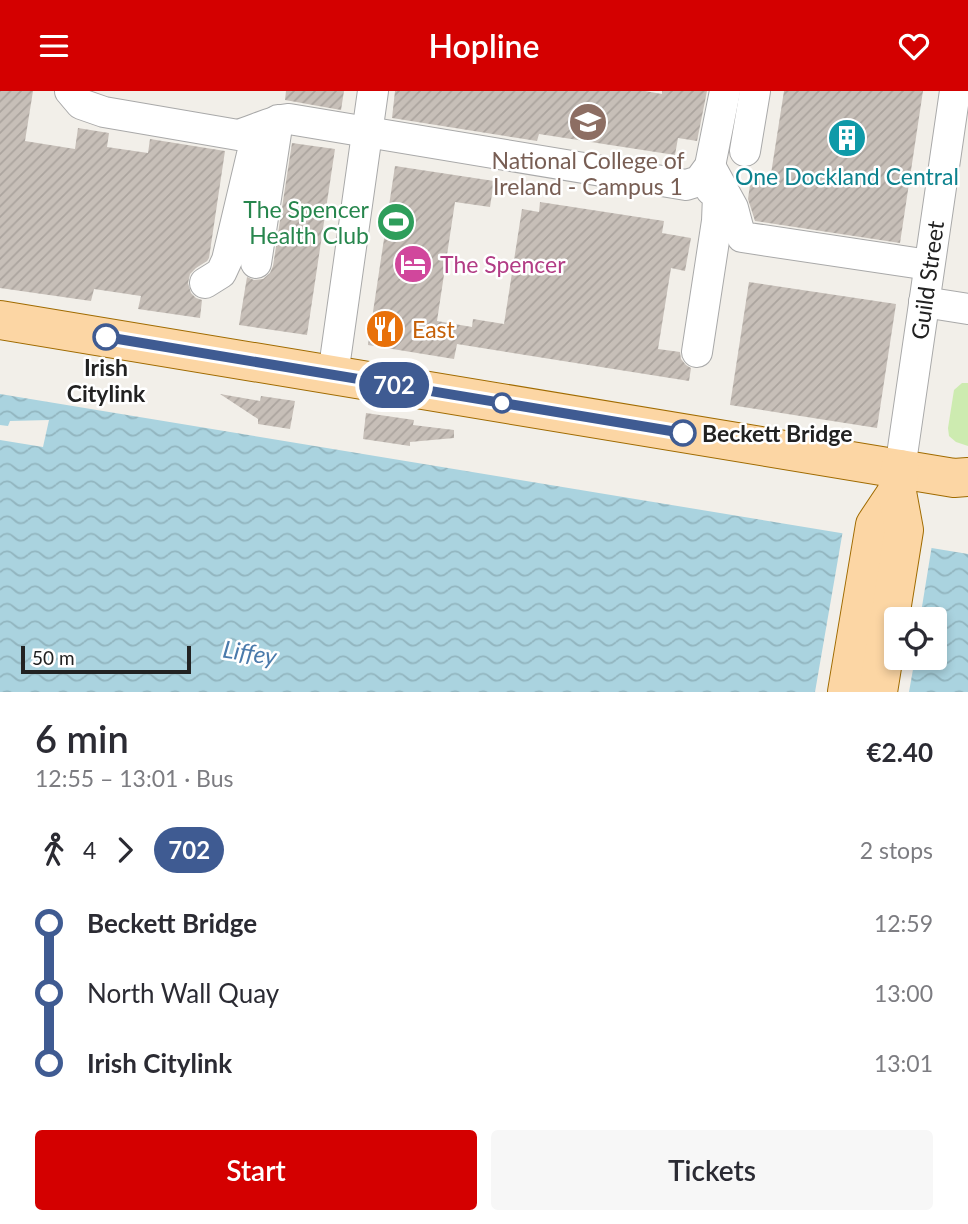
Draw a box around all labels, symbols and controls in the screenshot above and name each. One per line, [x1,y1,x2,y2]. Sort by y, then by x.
text: Hopline [428,26,540,65]
icon: menu [35,27,73,65]
icon: heart [895,27,933,65]
school or university icon: National College of Ireland - Campus 1 [567,101,609,143]
building icon: One Dockland Central [826,117,868,159]
place label: National College of Ireland - Campus 1 [491,146,685,200]
place label: One Dockland Central [735,162,959,190]
place label: The Spencer Health Club [243,195,370,249]
sports icon: The Spencer Health Club [375,201,417,243]
street label: Guild Street [905,218,949,341]
hotel icon: The Spencer [392,243,434,285]
place label: The Spencer [440,250,566,278]
restaurant icon: East [364,308,406,350]
place label: East [412,315,456,343]
marker: Irish Citylink [93,324,119,350]
place label: Irish Citylink [67,353,146,407]
line badge: 702 [354,362,434,408]
text: 702 [373,370,415,399]
unlabelled marker [492,393,512,413]
place label: Beckett Bridge [702,419,853,447]
marker: Beckett Bridge [670,420,696,446]
map controls [884,607,947,670]
button: locate [884,607,947,670]
water label: Liffey [221,633,279,671]
scale bar [21,643,191,675]
text: 50 m [32,646,75,669]
text: 6 min [35,715,129,761]
text: €2.40 [867,736,933,768]
text: 12:55 – 13:01 · Bus [35,764,234,792]
icon: walk [35,831,73,869]
icon: forward [106,831,144,869]
text: 702 [168,835,210,864]
text: 4 [83,836,96,864]
text: 2 stops [860,836,933,864]
text: Beckett Bridge [87,907,257,939]
text: 12:59 [874,909,933,937]
text: North Wall Quay [87,977,279,1009]
text: 13:00 [874,979,933,1007]
text: Irish Citylink [87,1047,232,1079]
text: 13:01 [874,1049,933,1077]
button: Start [35,1130,477,1210]
button: Tickets [491,1130,933,1210]

